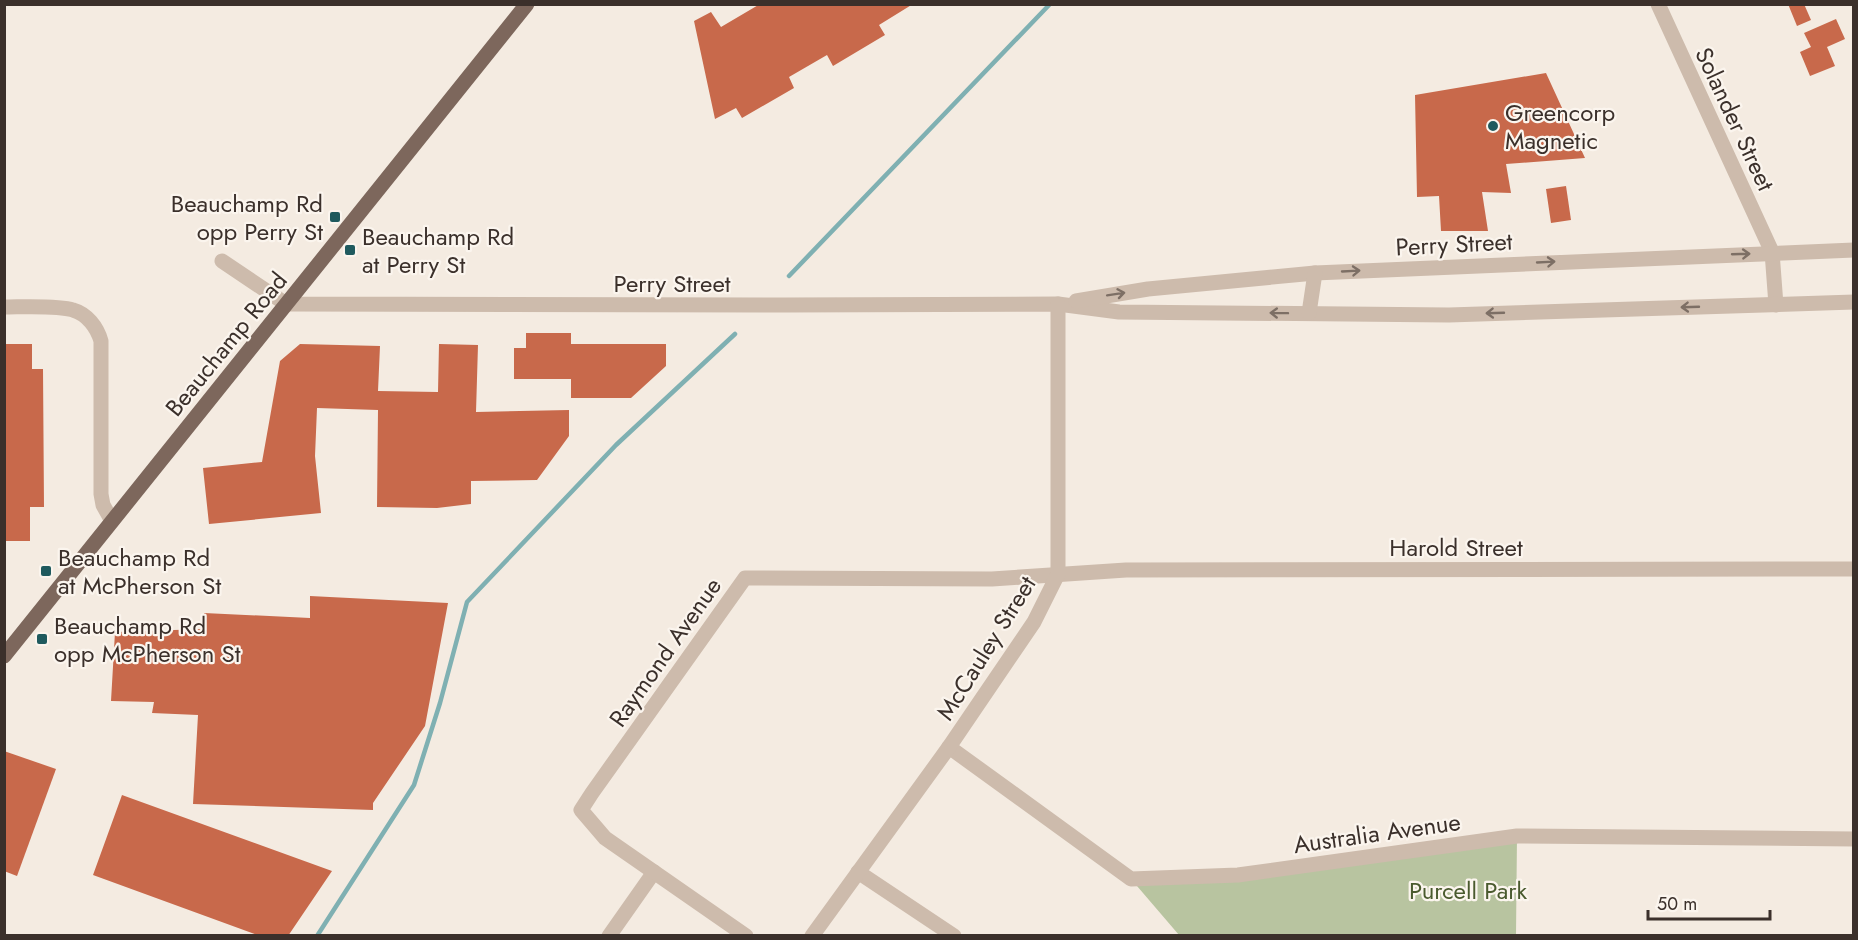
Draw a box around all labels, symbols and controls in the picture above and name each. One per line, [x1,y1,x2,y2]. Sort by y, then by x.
street label: Solander Street [1686,42,1784,197]
place label: Greencorp Magnetic [1505,95,1615,158]
marker: Greencorp Magnetic [1486,119,1500,133]
place label: Beauchamp Rd opp Perry St [171,186,323,249]
marker: Beauchamp Rd opp Perry St [328,210,342,224]
place label: Beauchamp Rd at Perry St [362,219,514,282]
street label: Perry Street [1395,223,1514,265]
marker: Beauchamp Rd at Perry St [343,243,357,257]
one-way arrow [1730,248,1750,259]
one-way arrow [1536,256,1556,267]
street label: Beauchamp Road [157,264,295,424]
one-way arrow [1341,265,1361,276]
street label: Perry Street [614,266,731,301]
one-way arrow [1105,289,1125,300]
one-way arrow [1681,302,1701,313]
one-way arrow [1270,307,1290,319]
one-way arrow [1486,308,1506,319]
street label: Harold Street [1389,530,1523,565]
place label: Beauchamp Rd at McPherson St [58,540,221,603]
marker: Beauchamp Rd at McPherson St [39,564,53,578]
street label: McCauley Street [928,569,1044,727]
street label: Raymond Avenue [600,570,730,734]
place label: Beauchamp Rd opp McPherson St [54,608,241,671]
marker: Beauchamp Rd opp McPherson St [35,632,49,646]
street label: Australia Avenue [1291,804,1463,862]
park label: Purcell Park [1409,873,1527,908]
scale bar [1648,883,1770,921]
text: 50 m [1657,891,1697,917]

